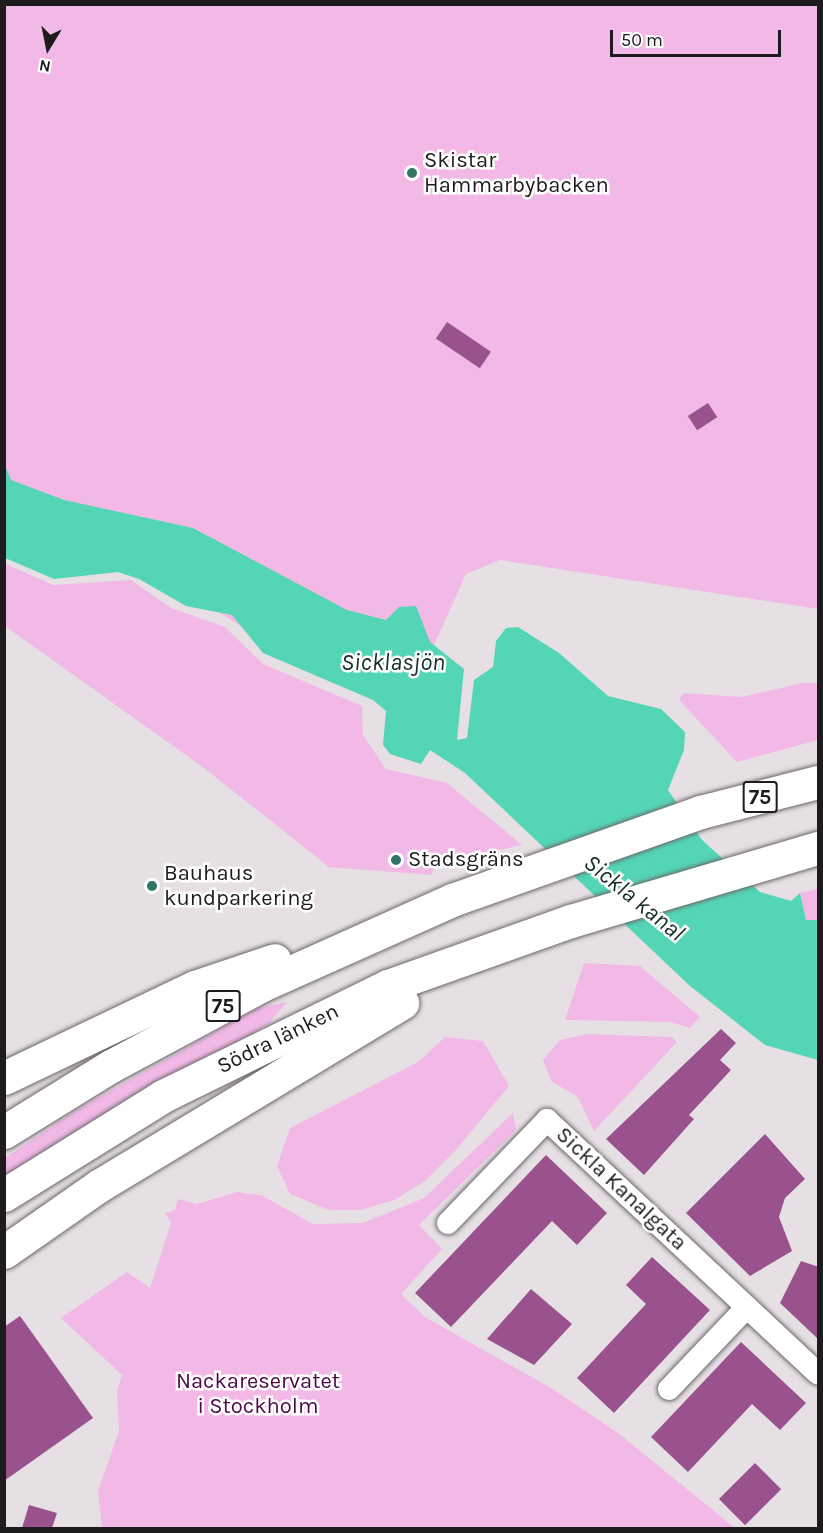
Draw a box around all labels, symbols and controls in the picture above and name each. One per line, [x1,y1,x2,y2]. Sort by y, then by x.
north arrow [18,18,78,78]
scale bar [613,18,784,56]
text: 50 m [621,29,663,51]
text: N [37,56,52,77]
place label: Skistar Hammarbybacken [424,147,609,198]
marker: Skistar Hammarbybacken [405,166,419,180]
water label: Sicklasjön [341,649,445,677]
road number: 75 [742,779,778,815]
place label: Stadsgräns [408,847,524,873]
water label: Sickla kanal [578,849,690,947]
marker: Stadsgräns [389,853,403,867]
place label: Bauhaus kundparkering [164,860,313,912]
marker: Bauhaus kundparkering [145,879,159,893]
road number: 75 [205,988,241,1024]
street label: Södra länken [213,998,343,1080]
street label: Sickla Kanalgata [550,1122,692,1256]
park label: Nackareservatet i Stockholm [176,1368,340,1420]

